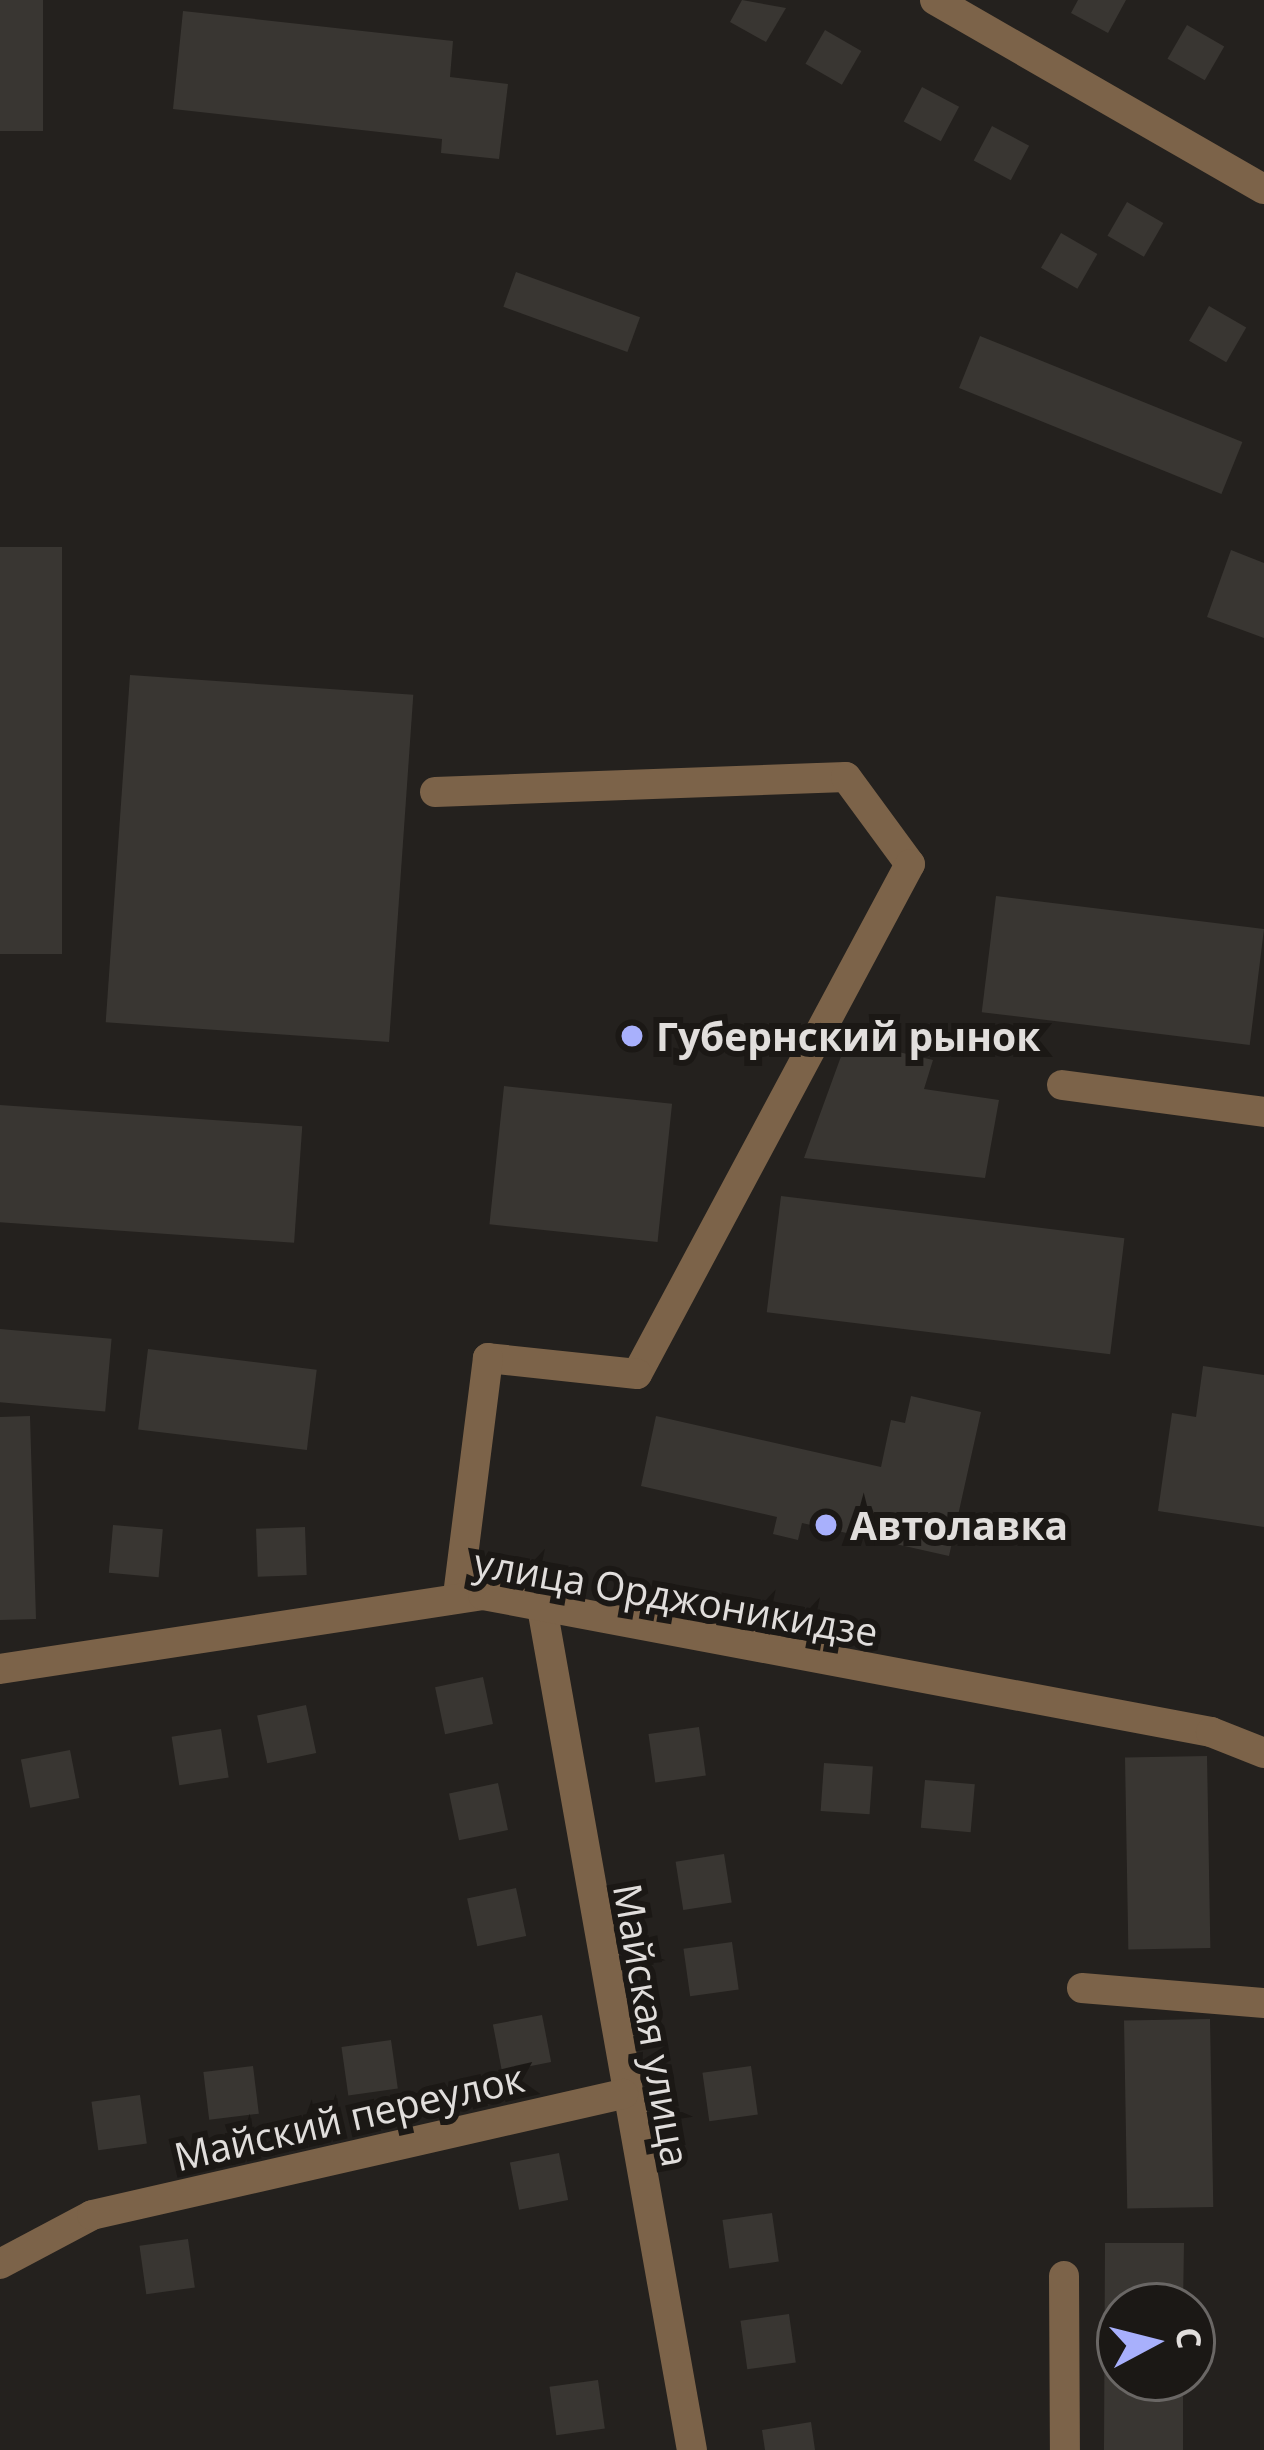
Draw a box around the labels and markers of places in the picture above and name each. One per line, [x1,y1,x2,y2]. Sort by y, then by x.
place label: Губернский рынок [656,1013,1040,1059]
marker: Губернский рынок [619,1023,645,1049]
place label: Автолавка [850,1502,1068,1548]
marker: Автолавка [813,1512,839,1538]

